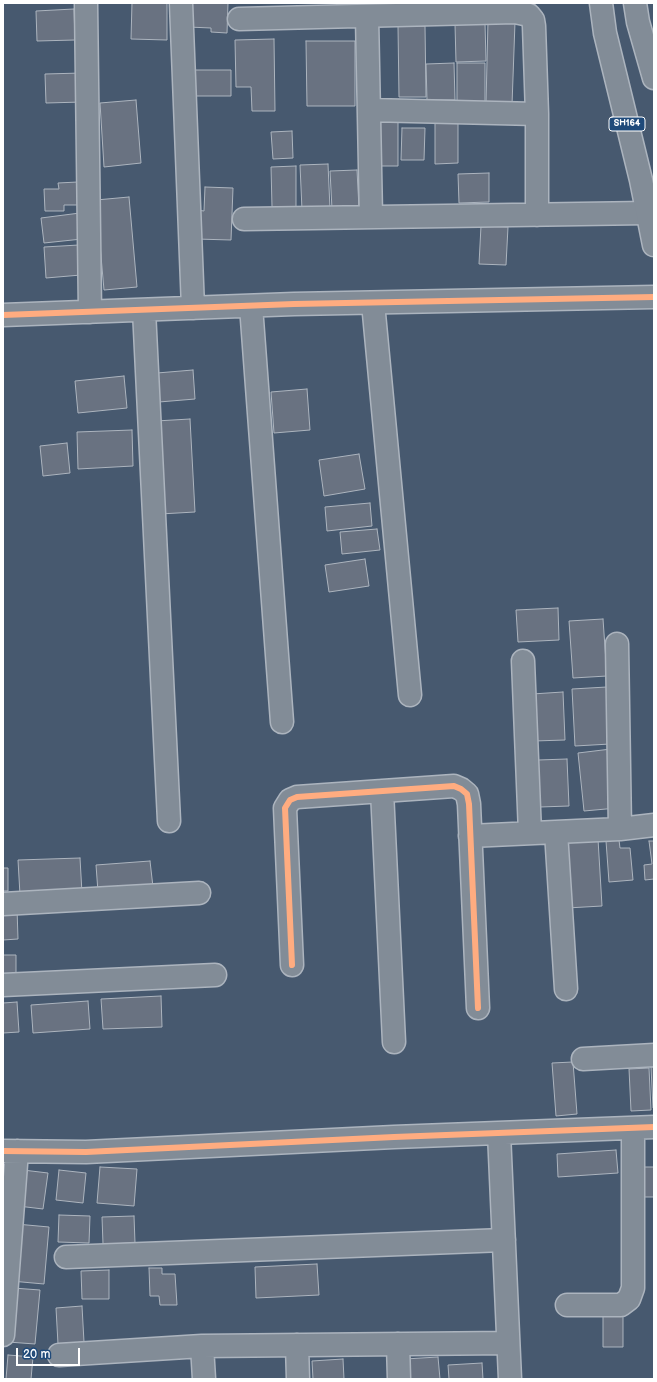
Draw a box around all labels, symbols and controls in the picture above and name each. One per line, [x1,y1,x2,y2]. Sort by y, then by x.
road number: SH164 [609,117,645,131]
scale bar [18,1340,82,1366]
text: 20 m [23,1347,50,1362]

